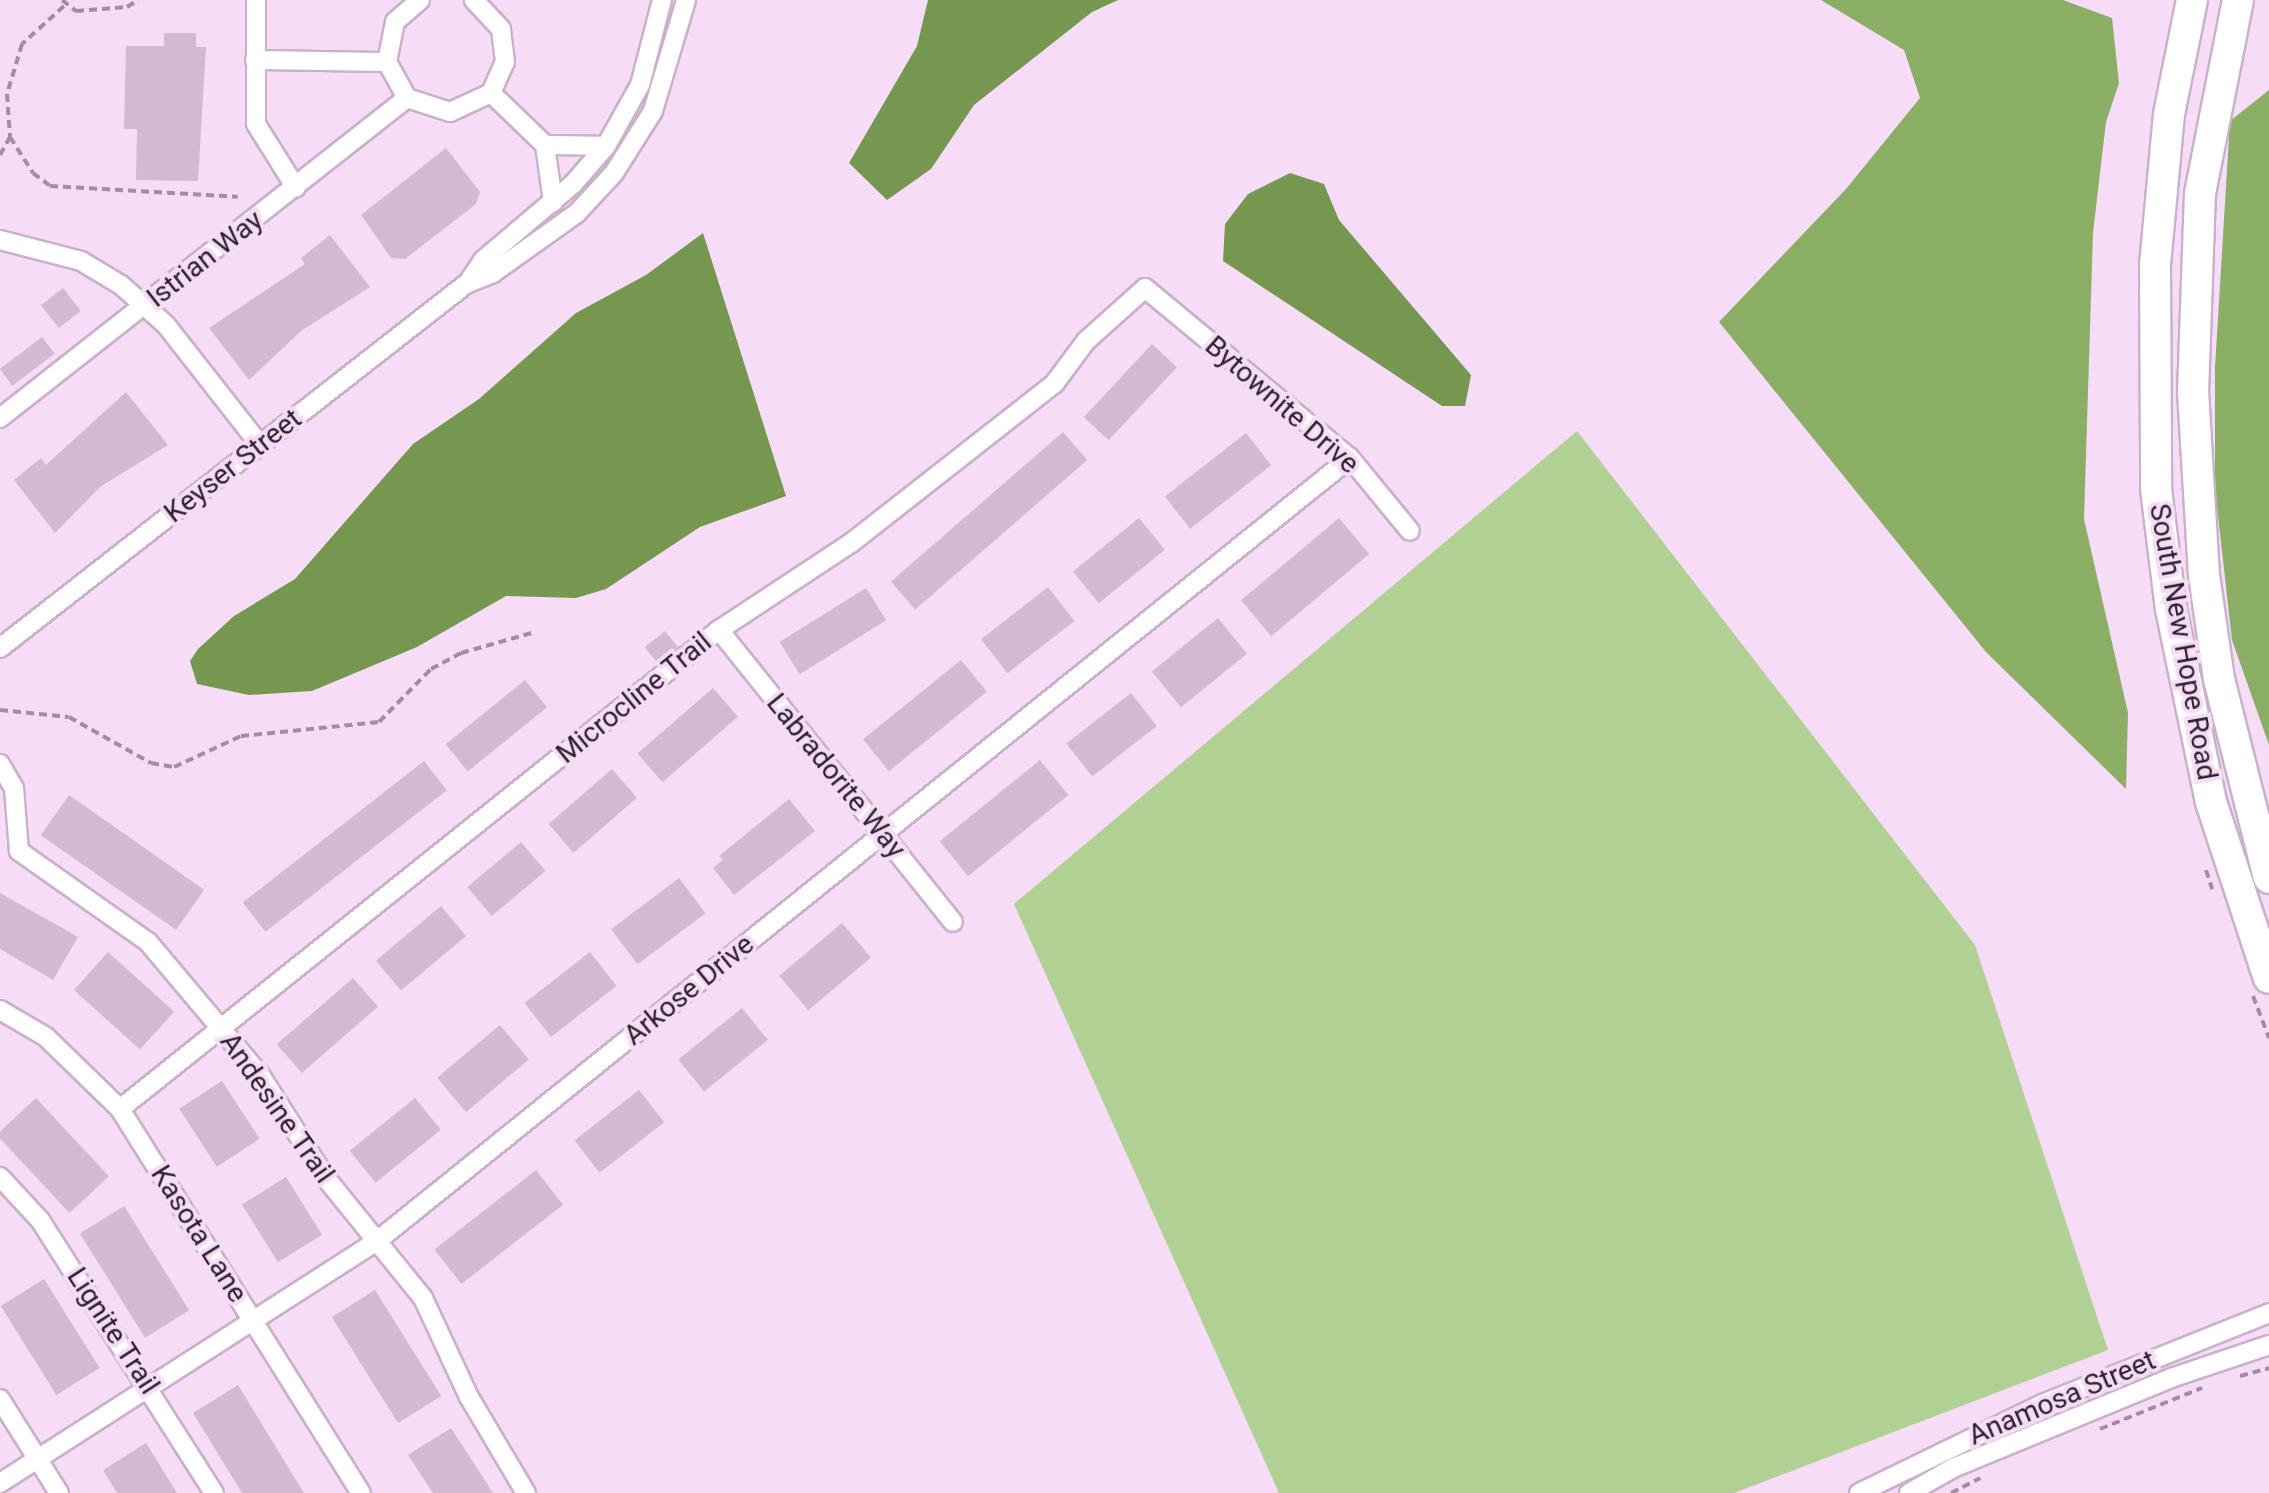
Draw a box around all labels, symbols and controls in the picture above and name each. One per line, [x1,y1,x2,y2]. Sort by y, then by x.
street label: Istrian Way [140,203,270,315]
street label: Bytownite Drive [1198,329,1366,481]
street label: Keyser Street [158,402,308,530]
street label: South New Hope Road [2142,501,2224,783]
street label: Microcline Trail [550,625,718,771]
street label: Labradorite Way [759,687,913,865]
street label: Arkose Drive [617,928,761,1052]
street label: Andesine Trail [213,1026,341,1190]
street label: Kasota Lane [144,1159,254,1309]
street label: Lignite Trail [60,1261,166,1401]
street label: Anamosa Street [1963,1343,2161,1453]

